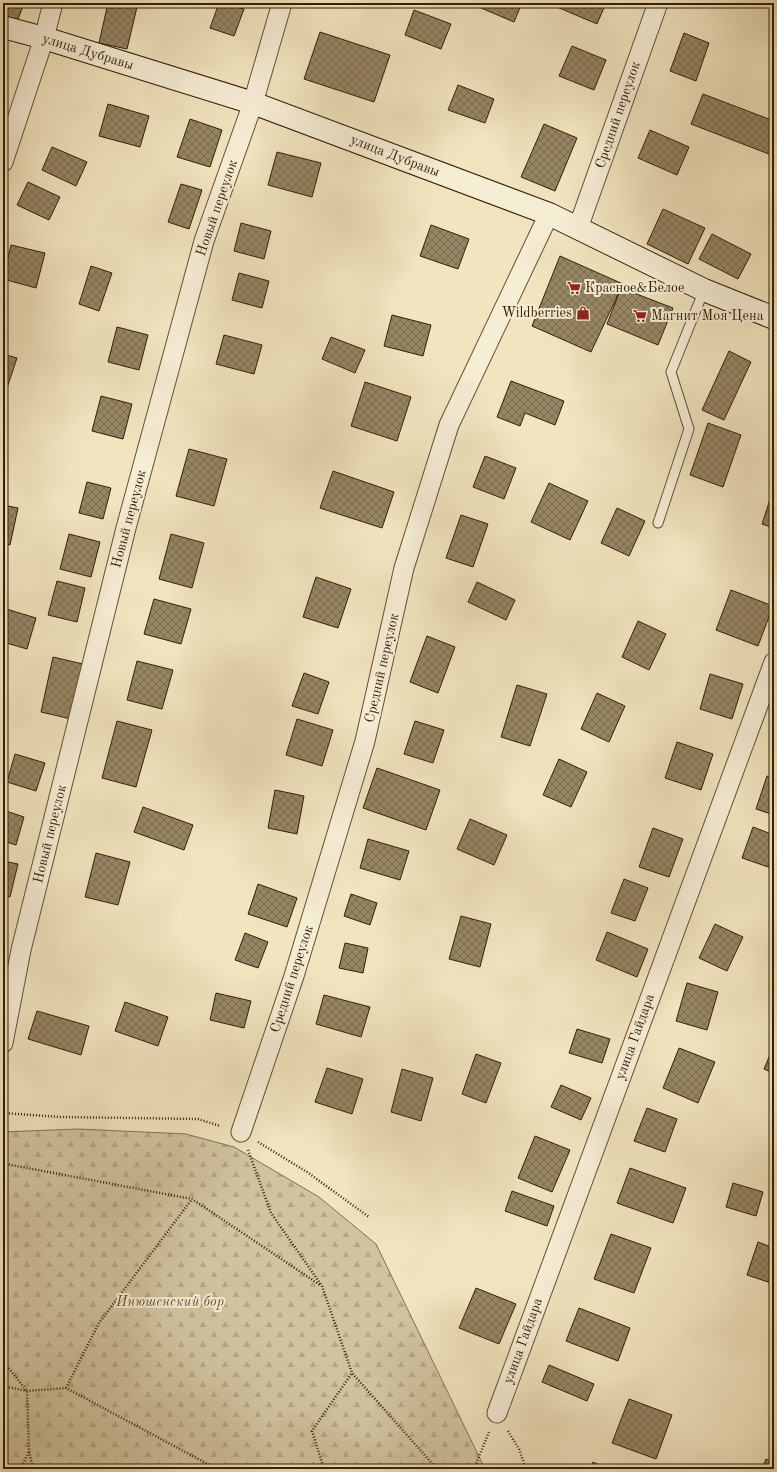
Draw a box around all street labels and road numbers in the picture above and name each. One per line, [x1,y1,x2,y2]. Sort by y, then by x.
street label: улица Дубравы [41,31,135,73]
street label: Средний переулок [593,60,643,170]
street label: улица Дубравы [348,133,442,179]
street label: Новый переулок [194,158,240,258]
street label: Новый переулок [109,468,149,570]
street label: Средний переулок [363,612,401,724]
street label: Новый переулок [31,783,69,885]
street label: Средний переулок [268,924,316,1034]
street label: улица Гайдара [613,992,657,1082]
street label: улица Гайдара [501,1296,545,1386]

